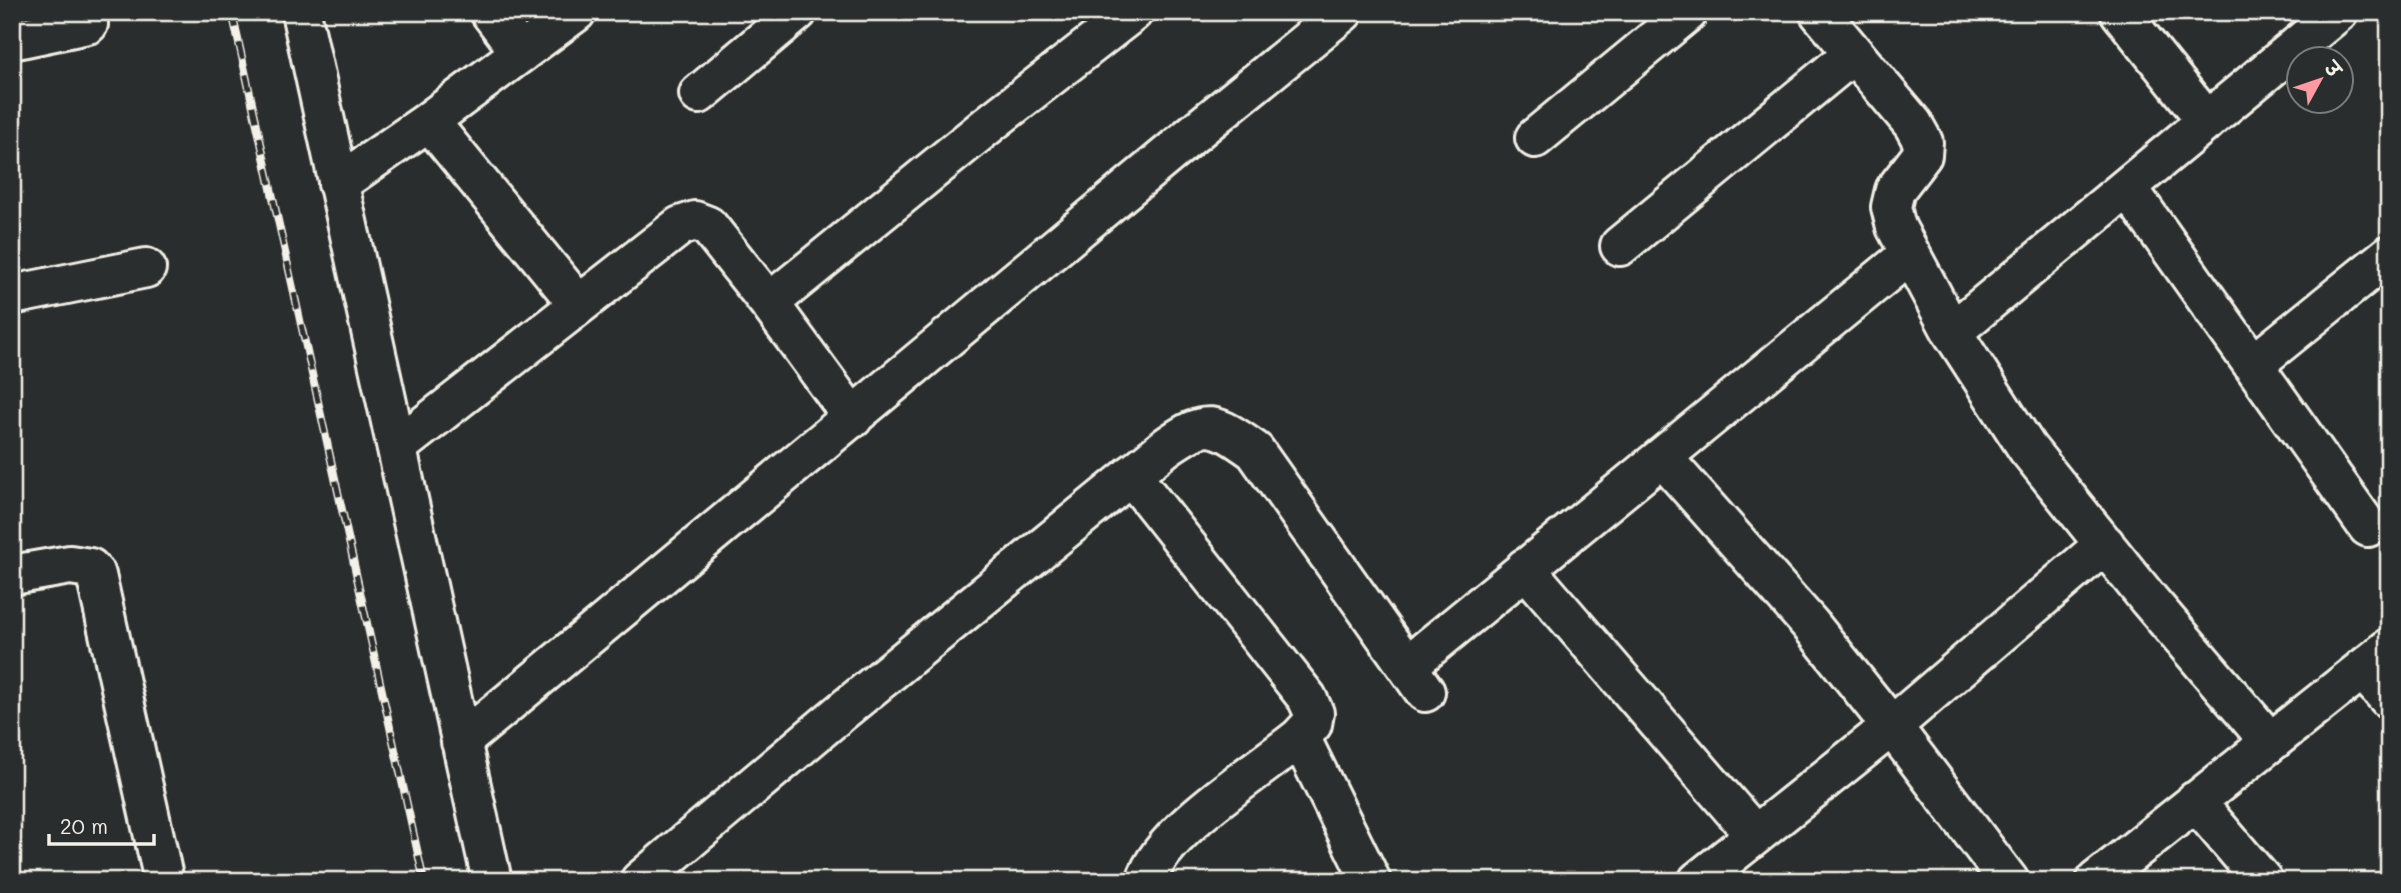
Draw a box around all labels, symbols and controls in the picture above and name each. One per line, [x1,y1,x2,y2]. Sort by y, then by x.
north arrow [2286,46,2356,116]
text: उ [2318,54,2349,83]
scale bar [49,802,154,846]
text: 20 m [60,812,108,839]

